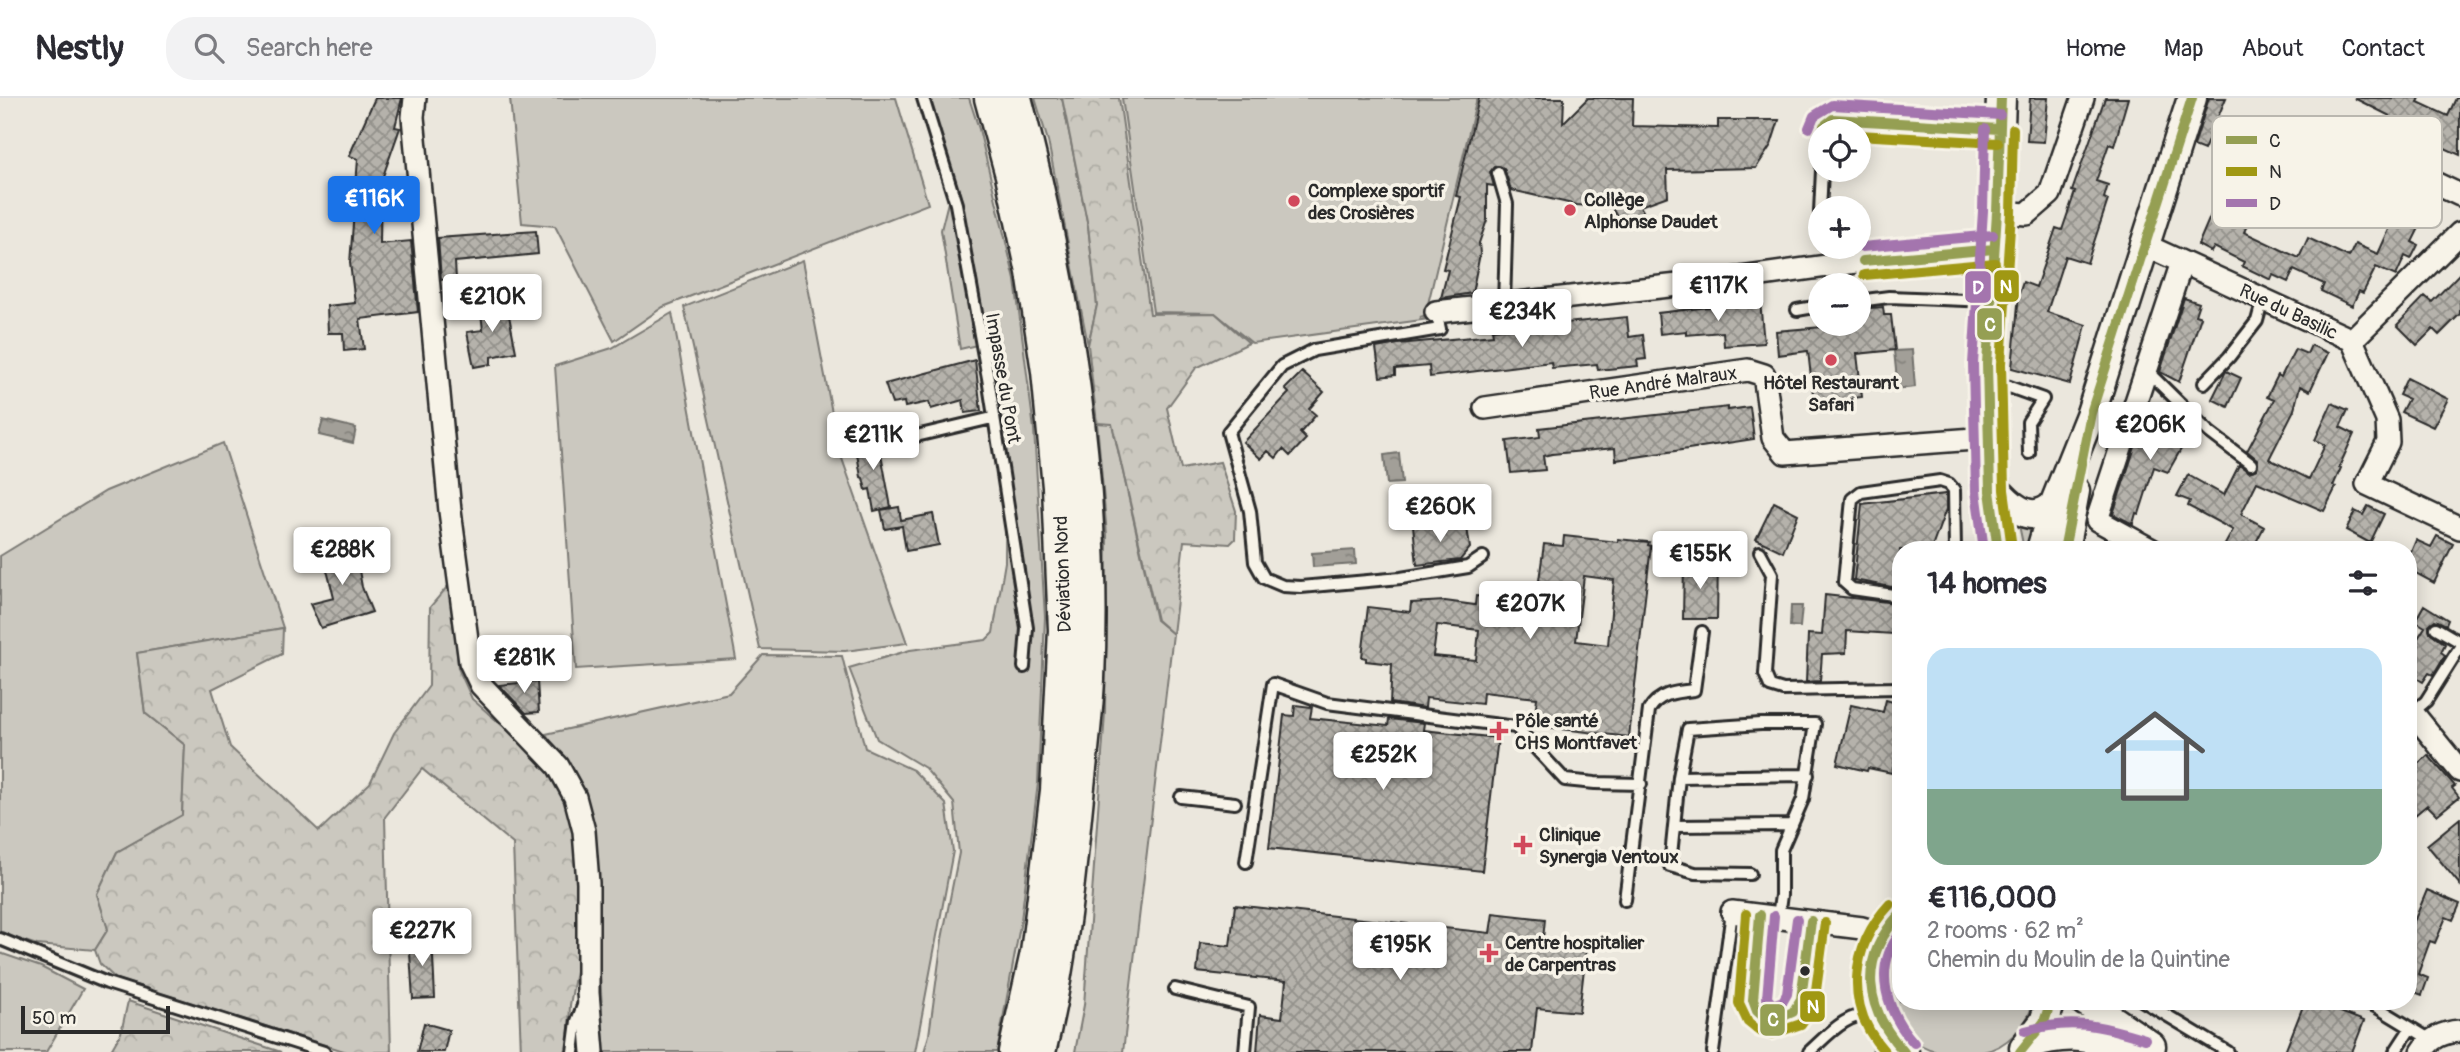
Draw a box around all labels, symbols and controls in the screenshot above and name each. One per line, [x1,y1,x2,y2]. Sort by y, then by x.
search box [166,17,656,80]
text: Nestly [35,28,124,69]
icon: search [190,29,228,67]
text: Search here [246,32,373,64]
text: Home [2065,34,2126,63]
text: Map [2164,34,2204,63]
text: About [2242,34,2304,63]
text: Contact [2342,34,2425,63]
legend [2212,116,2442,228]
map controls [1808,119,1871,336]
button: locate [1808,119,1871,182]
text: C [2269,129,2281,153]
text: N [2269,160,2282,184]
pin: €116K [325,176,423,236]
place label: Complexe sportif des Crosières [1308,179,1446,225]
text: €116K [344,184,404,213]
place label: Collège Alphonse Daudet [1584,188,1719,234]
text: D [2269,192,2281,216]
marker: Complexe sportif des Crosières [1286,193,1302,209]
button: + [1808,196,1871,259]
marker: Collège Alphonse Daudet [1562,202,1578,218]
pin: €117K [1669,264,1767,323]
line badge: N [1993,269,2020,303]
line badge: D [1964,270,1992,304]
text: €117K [1688,271,1748,300]
button: − [1808,273,1871,336]
pin: €210K [443,274,541,334]
text: N [2000,275,2013,299]
text: D [1972,276,1984,300]
street label: Rue du Basilic [2235,279,2342,345]
text: €210K [459,282,525,311]
pin: €234K [1473,289,1571,349]
text: €234K [1488,297,1556,326]
line badge: C [1976,307,2003,341]
street label: Impasse du Pont [980,311,1026,446]
text: C [1984,313,1996,337]
marker: Hôtel Restaurant Safari [1823,352,1839,368]
street label: Rue André Malraux [1588,361,1738,405]
place label: Hôtel Restaurant Safari [1763,371,1900,417]
pin: €206K [2101,402,2199,462]
text: €206K [2114,410,2186,439]
pin: €211K [824,412,922,472]
text: €211K [843,420,903,449]
pin: €260K [1391,484,1489,544]
text: €260K [1404,492,1476,521]
street label: Déviation Nord [1049,515,1077,633]
pin: €288K [293,528,391,587]
pin: €155K [1651,532,1749,591]
text: €288K [309,535,375,564]
text: €155K [1669,539,1731,568]
icon: filters [2344,564,2382,602]
text: 14 homes [1927,565,2047,602]
pin: €207K [1481,582,1579,641]
text: €207K [1495,589,1565,618]
pin: €281K [475,636,573,695]
text: €281K [493,643,555,672]
icon: home [2092,693,2218,819]
place label: Pôle santé CHS Montfavet [1515,709,1639,755]
marker: Pôle santé CHS Montfavet [1489,721,1509,741]
pin: €252K [1334,732,1432,792]
text: €252K [1349,740,1417,769]
place label: Clinique Synergia Ventoux [1539,823,1679,869]
marker: Clinique Synergia Ventoux [1513,835,1533,855]
text: €116,000 [1927,879,2057,916]
pin: €227K [373,908,471,968]
text: €227K [389,916,455,945]
text: 2 rooms · 62 m² [1927,916,2084,945]
pin: €195K [1351,922,1449,982]
text: €195K [1369,930,1431,959]
place label: Centre hospitalier de Carpentras [1505,931,1645,977]
marker: Centre hospitalier de Carpentras [1479,943,1499,963]
text: Chemin du Moulin de la Quintine [1927,945,2230,974]
unlabelled marker [1798,964,1812,978]
line badge: N [1799,990,1826,1023]
text: N [1807,995,1820,1019]
scale bar [21,1003,170,1035]
line badge: C [1759,1003,1786,1037]
text: 50 m [32,1006,76,1030]
text: C [1767,1008,1779,1032]

